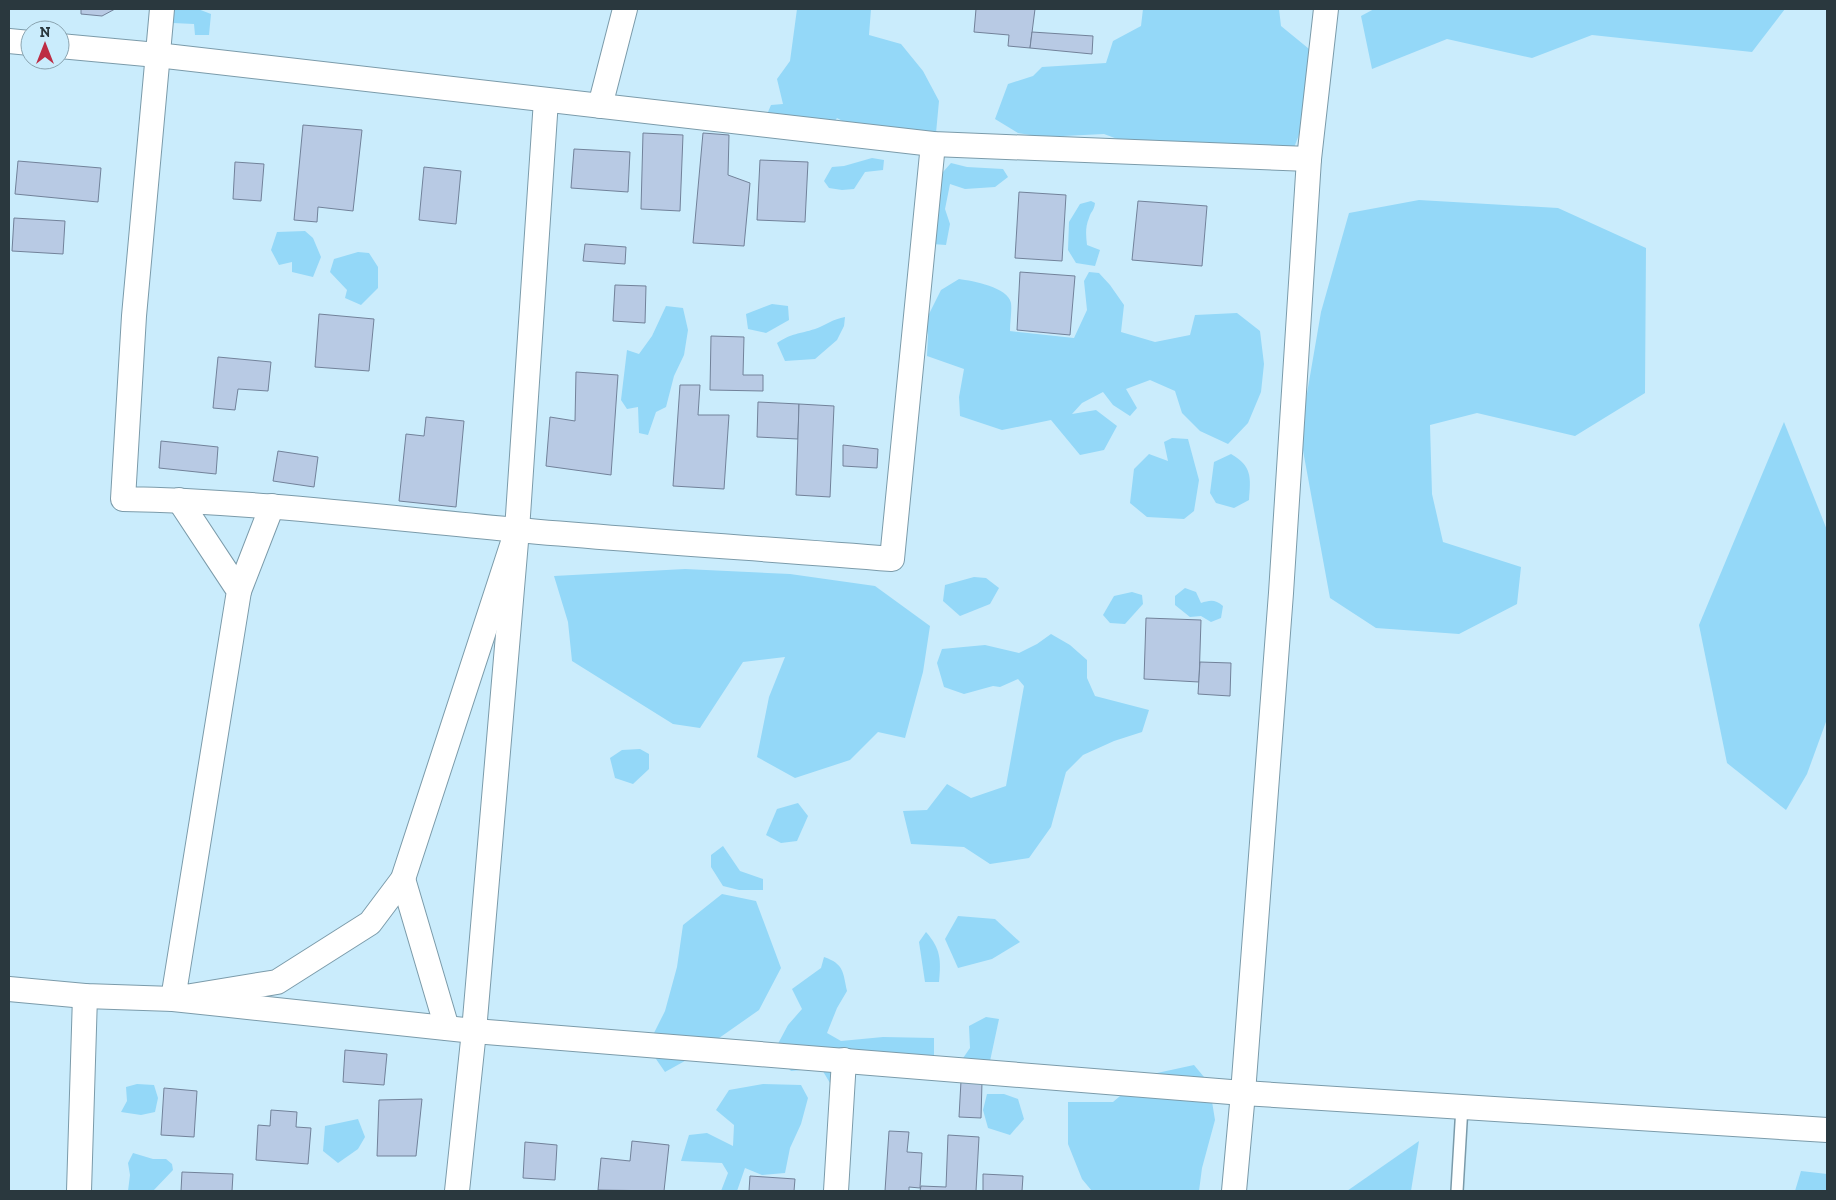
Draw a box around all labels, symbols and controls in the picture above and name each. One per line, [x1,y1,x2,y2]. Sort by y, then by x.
north arrow [20,20,70,70]
text: N [40,24,51,41]

